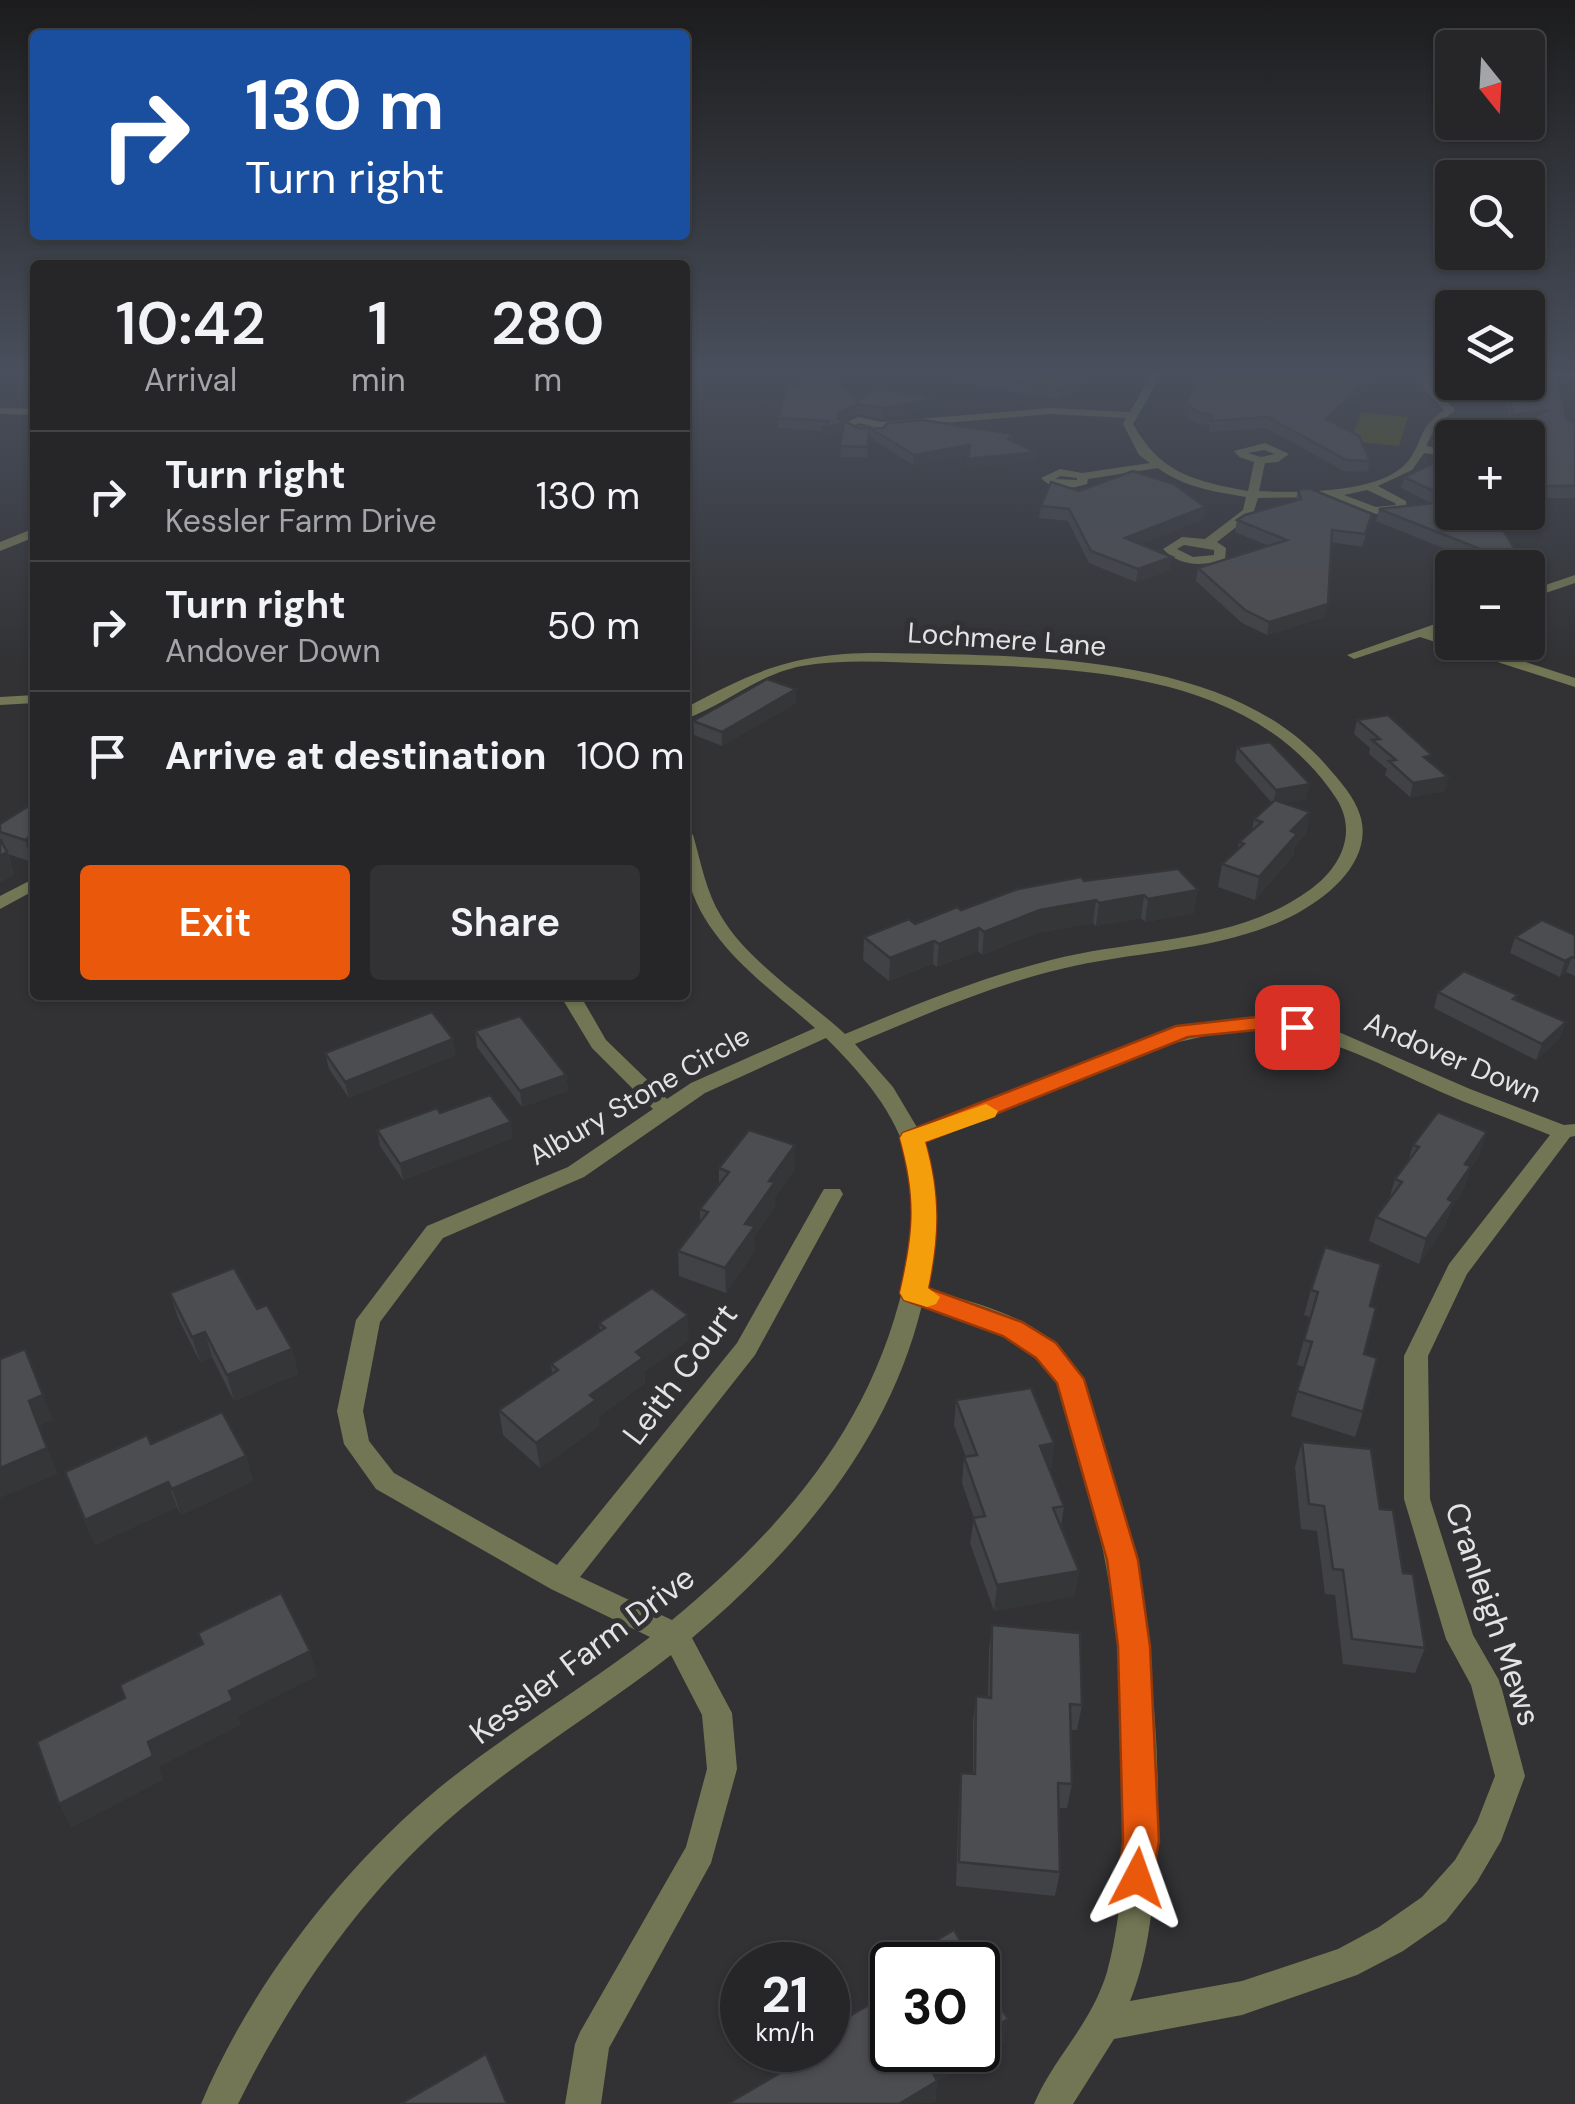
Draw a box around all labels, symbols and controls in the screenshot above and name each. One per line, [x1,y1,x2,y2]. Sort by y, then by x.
north arrow [1435,30,1545,140]
map controls [1435,30,1545,660]
text: 130 m [245,60,444,151]
icon: right [80,70,210,200]
text: Turn right [245,148,444,207]
button: search [1435,160,1545,270]
text: 10:42 [116,284,266,363]
text: 1 [368,284,389,363]
text: 280 [491,284,604,363]
button: layers [1435,290,1545,400]
text: Arrival [144,359,237,401]
text: min [351,359,406,401]
text: m [534,359,562,401]
button: + [1435,420,1545,530]
text: Turn right [165,450,346,500]
icon: right [80,469,135,524]
text: 130 m [536,471,640,521]
text: Kessler Farm Drive [165,500,437,542]
button: − [1435,550,1545,660]
text: Turn right [165,580,346,630]
icon: right [80,599,135,654]
text: 50 m [547,601,640,651]
street label: Lochmere Lane [906,614,1107,665]
text: Andover Down [165,630,381,672]
icon: arrive [80,729,135,784]
text: Arrive at destination [165,731,547,781]
text: 100 m [577,731,684,781]
button: Exit [80,865,350,980]
button: Share [370,865,640,980]
pin [1255,985,1340,1070]
icon: arrive [1270,1000,1325,1055]
street label: Andover Down [1359,1004,1547,1111]
street label: Albury Stone Circle [522,1017,757,1174]
street label: Leith Court [613,1295,747,1453]
street label: Cranleigh Mews [1435,1497,1551,1731]
street label: Kessler Farm Drive [461,1556,703,1754]
position arrow [1085,1826,1189,1930]
speed limit sign: 30 [870,1942,1000,2072]
text: 21 [761,1962,809,2028]
text: km/h [755,2016,815,2049]

